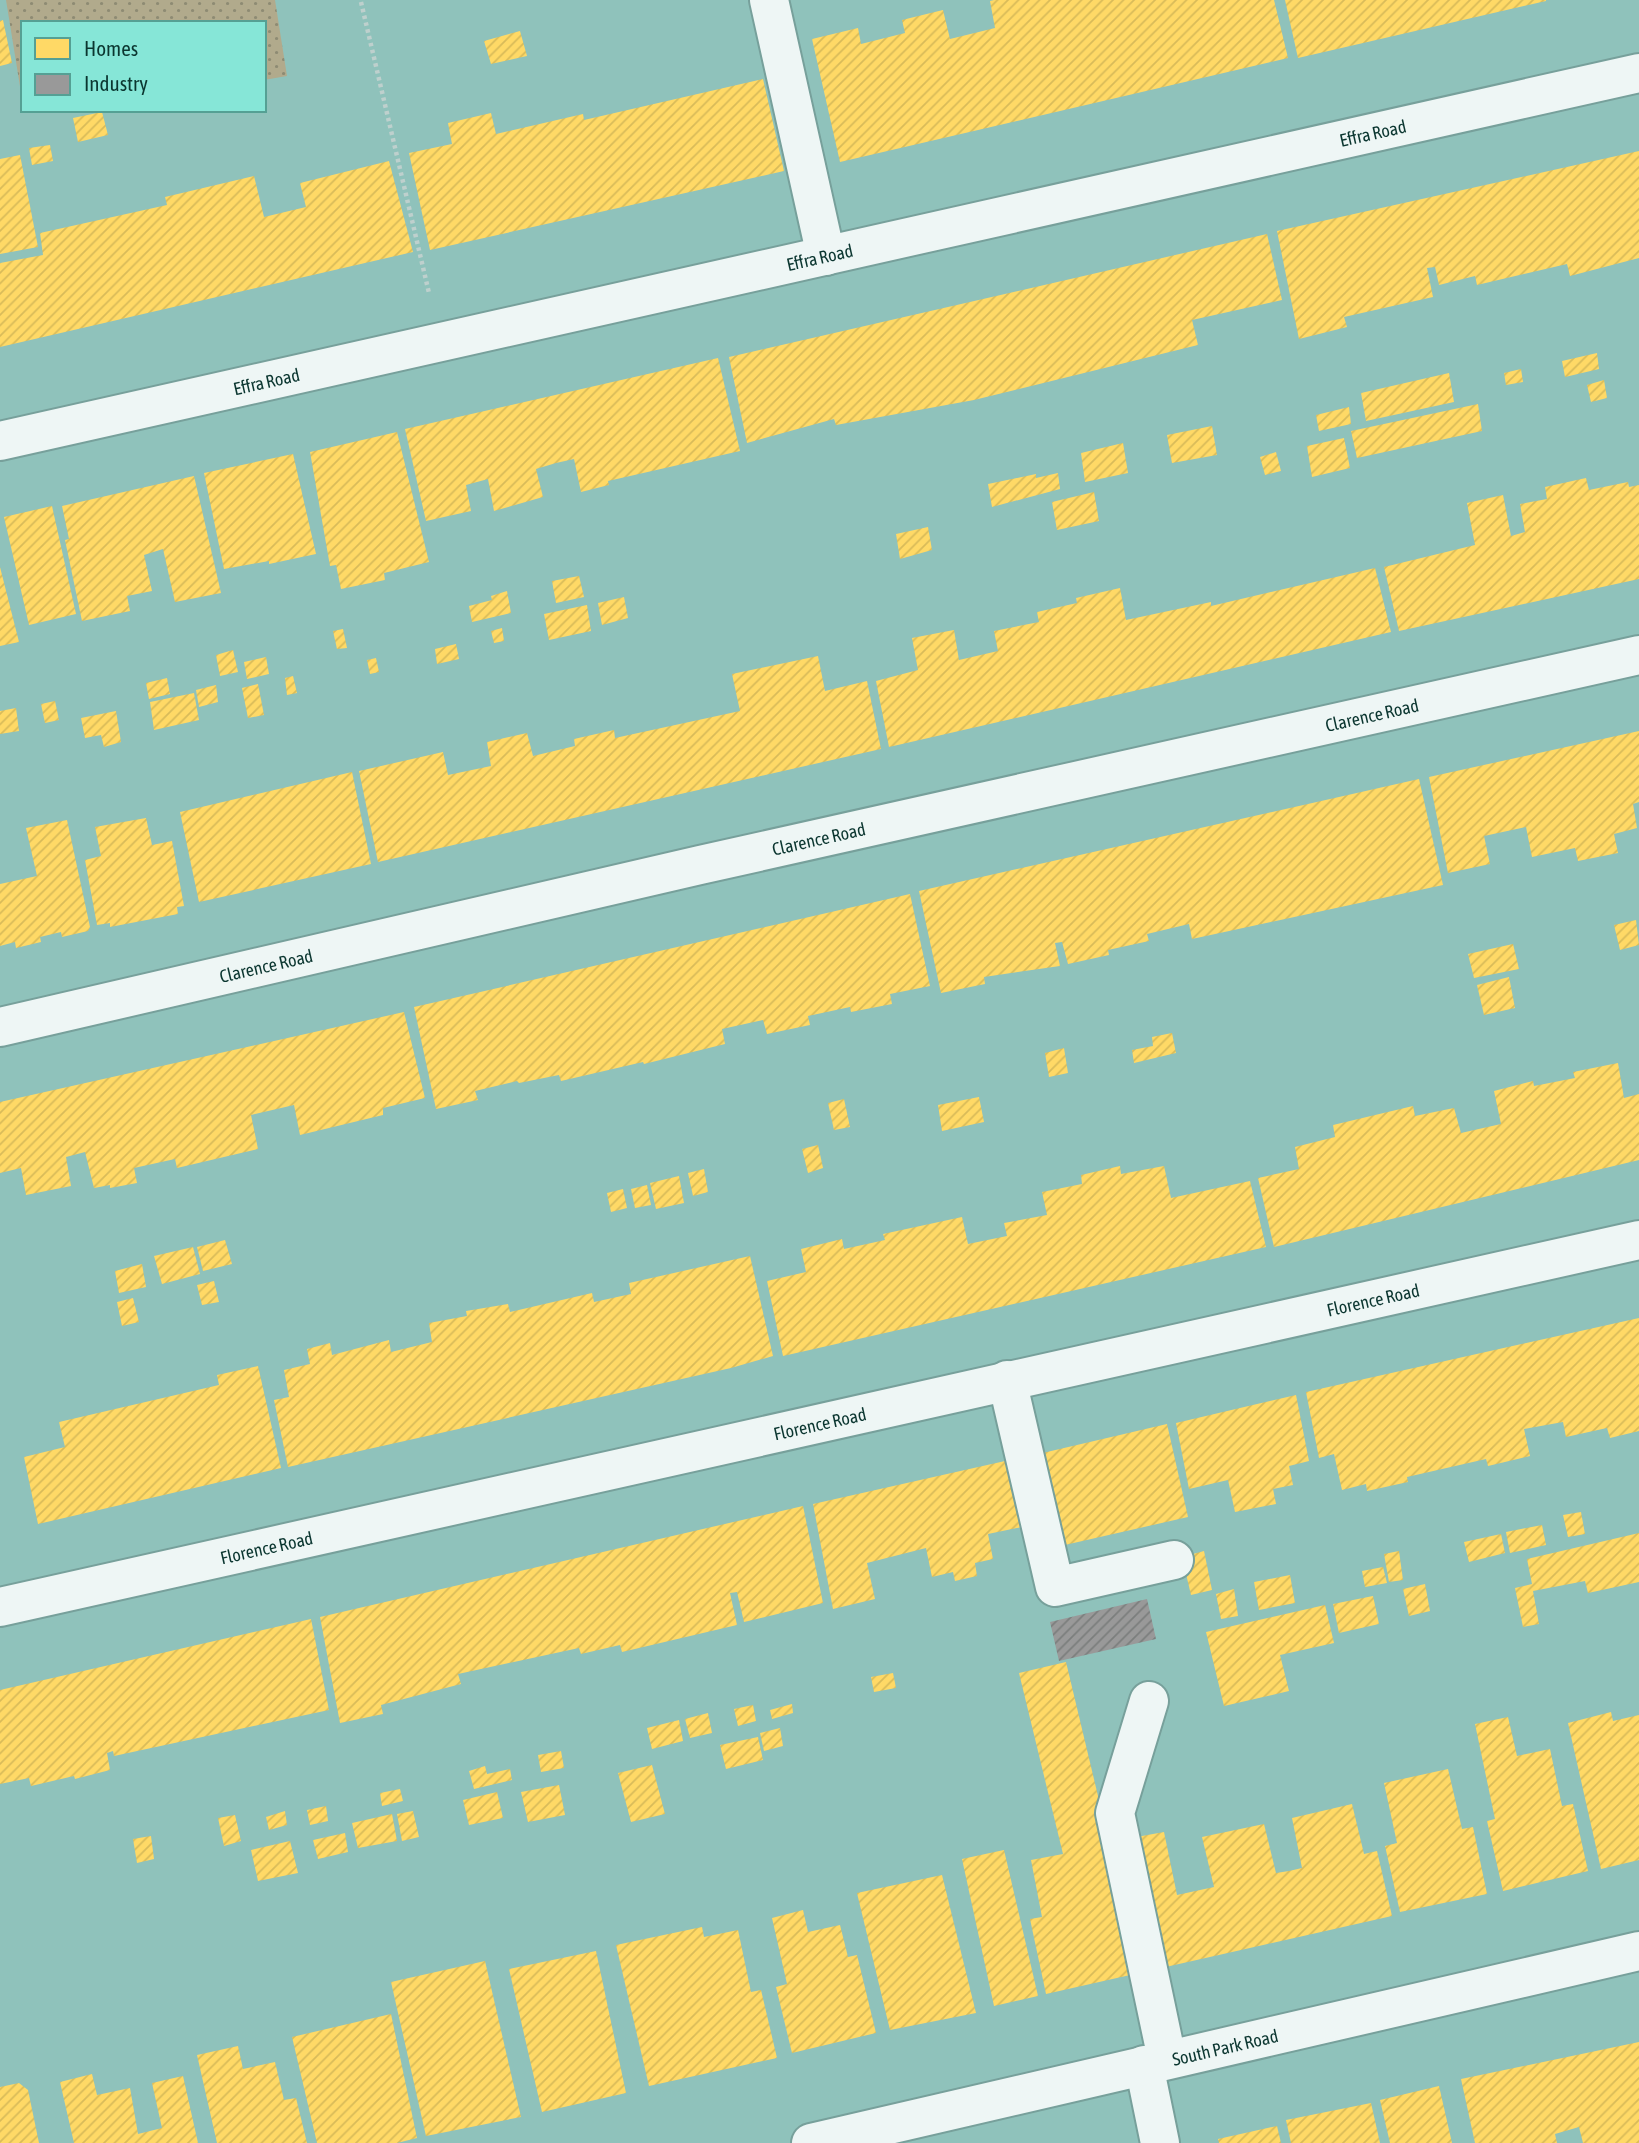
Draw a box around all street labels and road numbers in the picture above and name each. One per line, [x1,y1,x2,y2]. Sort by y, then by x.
street label: Effra Road [1338,115,1408,150]
street label: Effra Road [784,239,855,275]
street label: Effra Road [231,364,302,399]
street label: Clarence Road [1323,694,1421,735]
street label: Clarence Road [770,818,867,859]
street label: Clarence Road [217,944,315,986]
street label: Florence Road [1325,1279,1421,1320]
street label: Florence Road [771,1403,868,1444]
street label: Florence Road [218,1527,315,1568]
street label: South Park Road [1170,2025,1280,2069]

